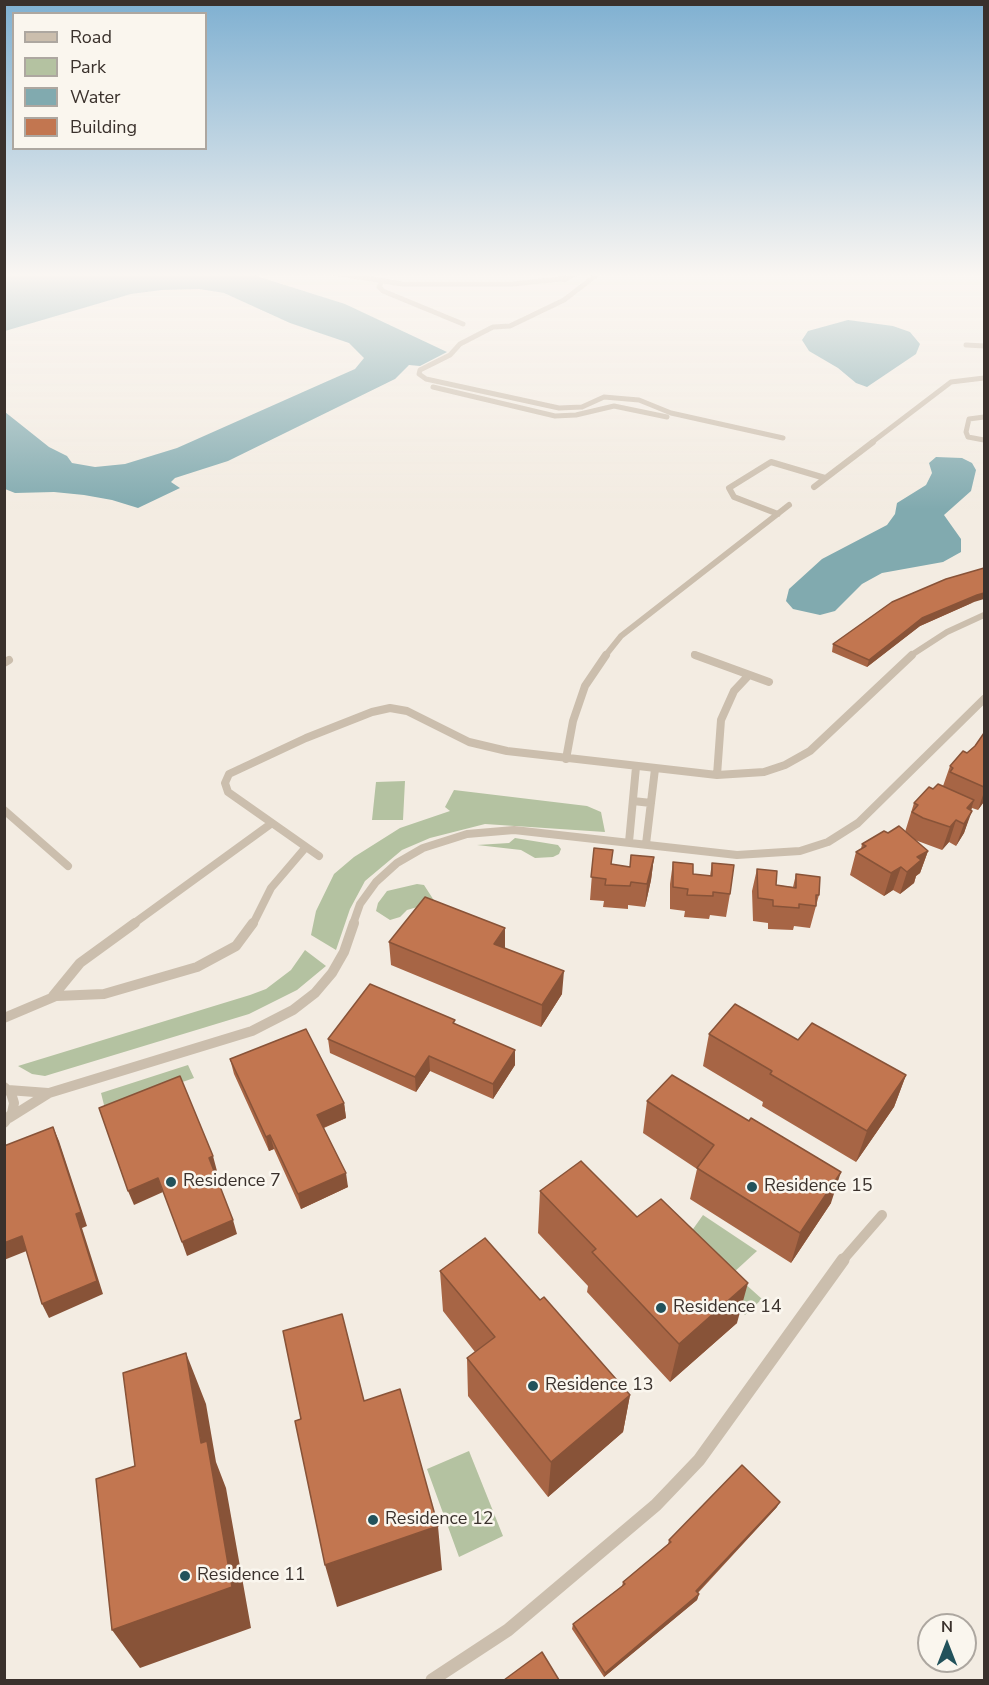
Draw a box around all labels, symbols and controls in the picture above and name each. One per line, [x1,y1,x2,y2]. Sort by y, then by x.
legend [12,12,207,150]
text: Road [70,25,112,49]
text: Park [70,55,106,79]
text: Water [70,85,121,109]
text: Building [70,115,137,139]
place label: Residence 7 [183,1171,281,1193]
marker: Residence 7 [164,1175,178,1189]
place label: Residence 15 [764,1176,872,1198]
marker: Residence 15 [745,1180,759,1194]
place label: Residence 14 [673,1297,781,1319]
marker: Residence 14 [654,1301,668,1315]
place label: Residence 13 [545,1375,653,1397]
marker: Residence 13 [526,1379,540,1393]
place label: Residence 12 [385,1509,493,1531]
marker: Residence 12 [366,1513,380,1527]
place label: Residence 11 [197,1565,305,1587]
marker: Residence 11 [178,1569,192,1583]
north arrow [917,1613,977,1673]
text: N [941,1616,953,1638]

